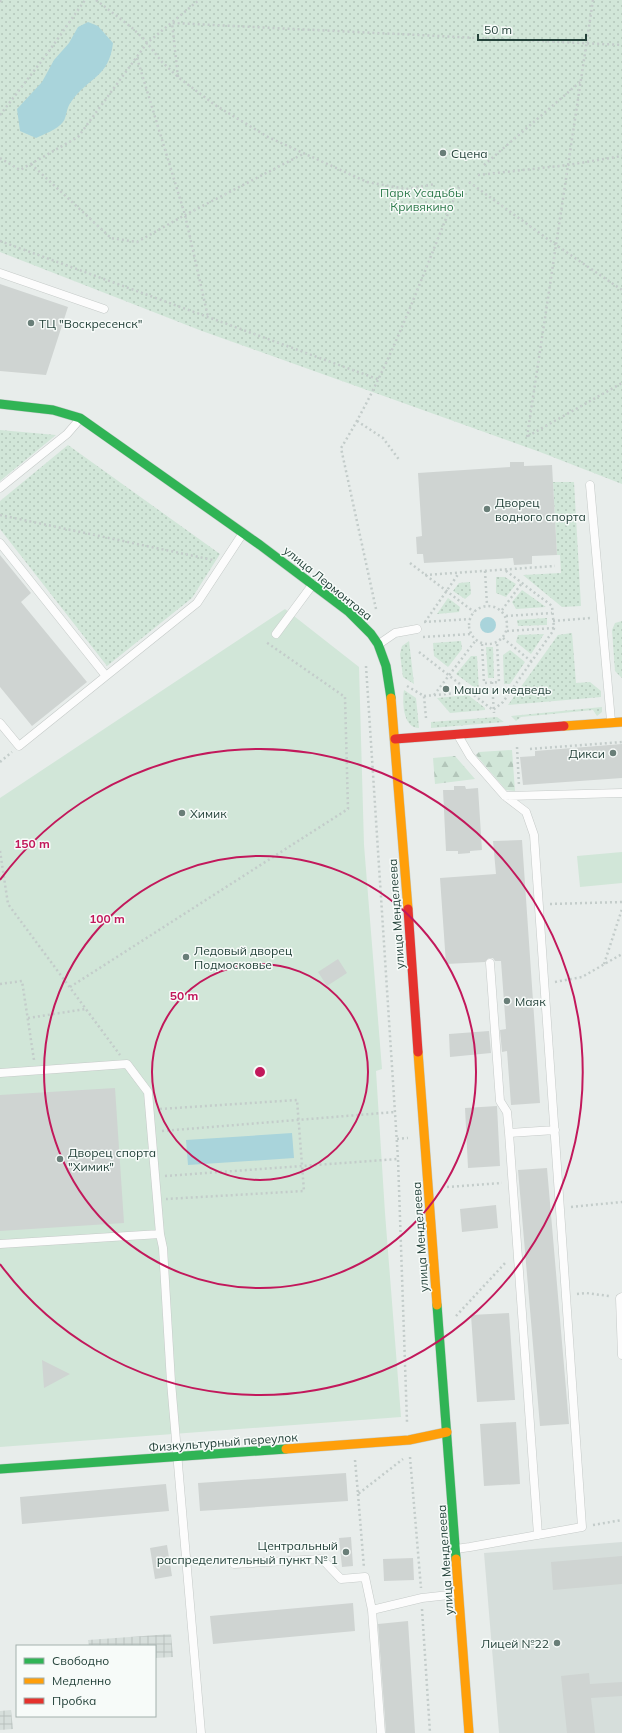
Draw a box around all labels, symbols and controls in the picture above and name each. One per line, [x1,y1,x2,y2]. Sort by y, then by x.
scale bar [478,16,586,42]
text: 50 m [484,22,512,37]
place label: Сцена [451,146,488,161]
marker: Сцена [438,148,448,158]
park label: Парк Усадьбы Кривякино [380,185,464,214]
place label: ТЦ "Воскресенск" [39,316,142,331]
marker: ТЦ "Воскресенск" [26,318,36,328]
place label: Дворец водного спорта [495,495,586,524]
marker: Дворец водного спорта [482,504,492,514]
street label: улица Лермонтова [281,543,375,623]
place label: Маша и медведь [454,682,552,697]
marker: Маша и медведь [441,684,451,694]
place label: Дикси [569,746,605,761]
marker: Дикси [608,748,618,758]
place label: Химик [190,806,227,821]
marker: Химик [177,808,187,818]
text: 150 m [14,836,50,851]
street label: улица Менделеева [385,858,407,970]
text: 100 m [89,911,125,926]
place label: Ледовый дворец Подмосковье [194,943,292,972]
marker: Ледовый дворец Подмосковье [181,952,191,962]
text: 50 m [170,988,198,1003]
place label: Маяк [515,994,546,1009]
marker: Маяк [502,996,512,1006]
centre of rings [253,1065,267,1079]
place label: Дворец спорта "Химик" [68,1145,156,1174]
marker: Дворец спорта "Химик" [55,1154,65,1164]
street label: улица Менделеева [409,1181,431,1293]
street label: Физкультурный переулок [148,1429,299,1455]
street label: улица Менделеева [434,1504,456,1616]
place label: Центральный распределительный пункт № 1 [157,1538,338,1567]
marker: Центральный распределительный пункт № 1 [341,1547,351,1557]
place label: Лицей №22 [481,1636,549,1651]
marker: Лицей №22 [552,1638,562,1648]
legend [16,1645,156,1717]
text: Свободно [52,1653,109,1668]
text: Медленно [52,1673,111,1688]
text: Пробка [52,1693,96,1708]

